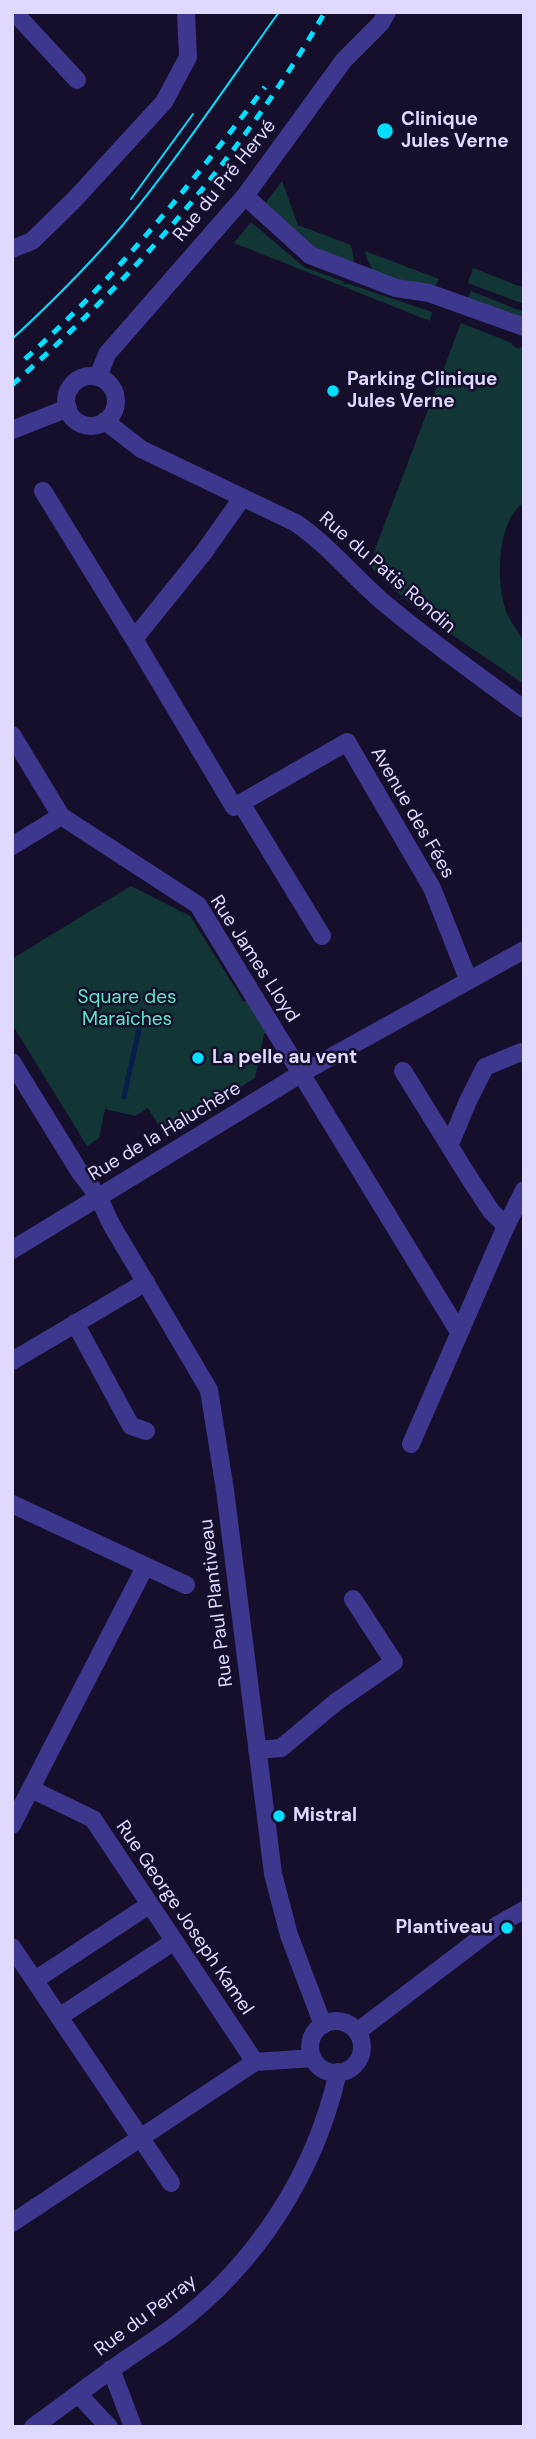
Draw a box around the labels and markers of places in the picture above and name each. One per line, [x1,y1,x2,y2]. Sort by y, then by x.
place label: Clinique Jules Verne [401,109,509,153]
marker: Clinique Jules Verne [375,121,395,141]
place label: Parking Clinique Jules Verne [347,369,497,413]
marker: Parking Clinique Jules Verne [325,383,341,399]
place label: La pelle au vent [212,1047,357,1069]
marker: La pelle au vent [190,1050,206,1066]
place label: Mistral [293,1805,357,1827]
marker: Mistral [271,1808,287,1824]
place label: Plantiveau [395,1917,493,1939]
marker: Plantiveau [499,1920,515,1936]

